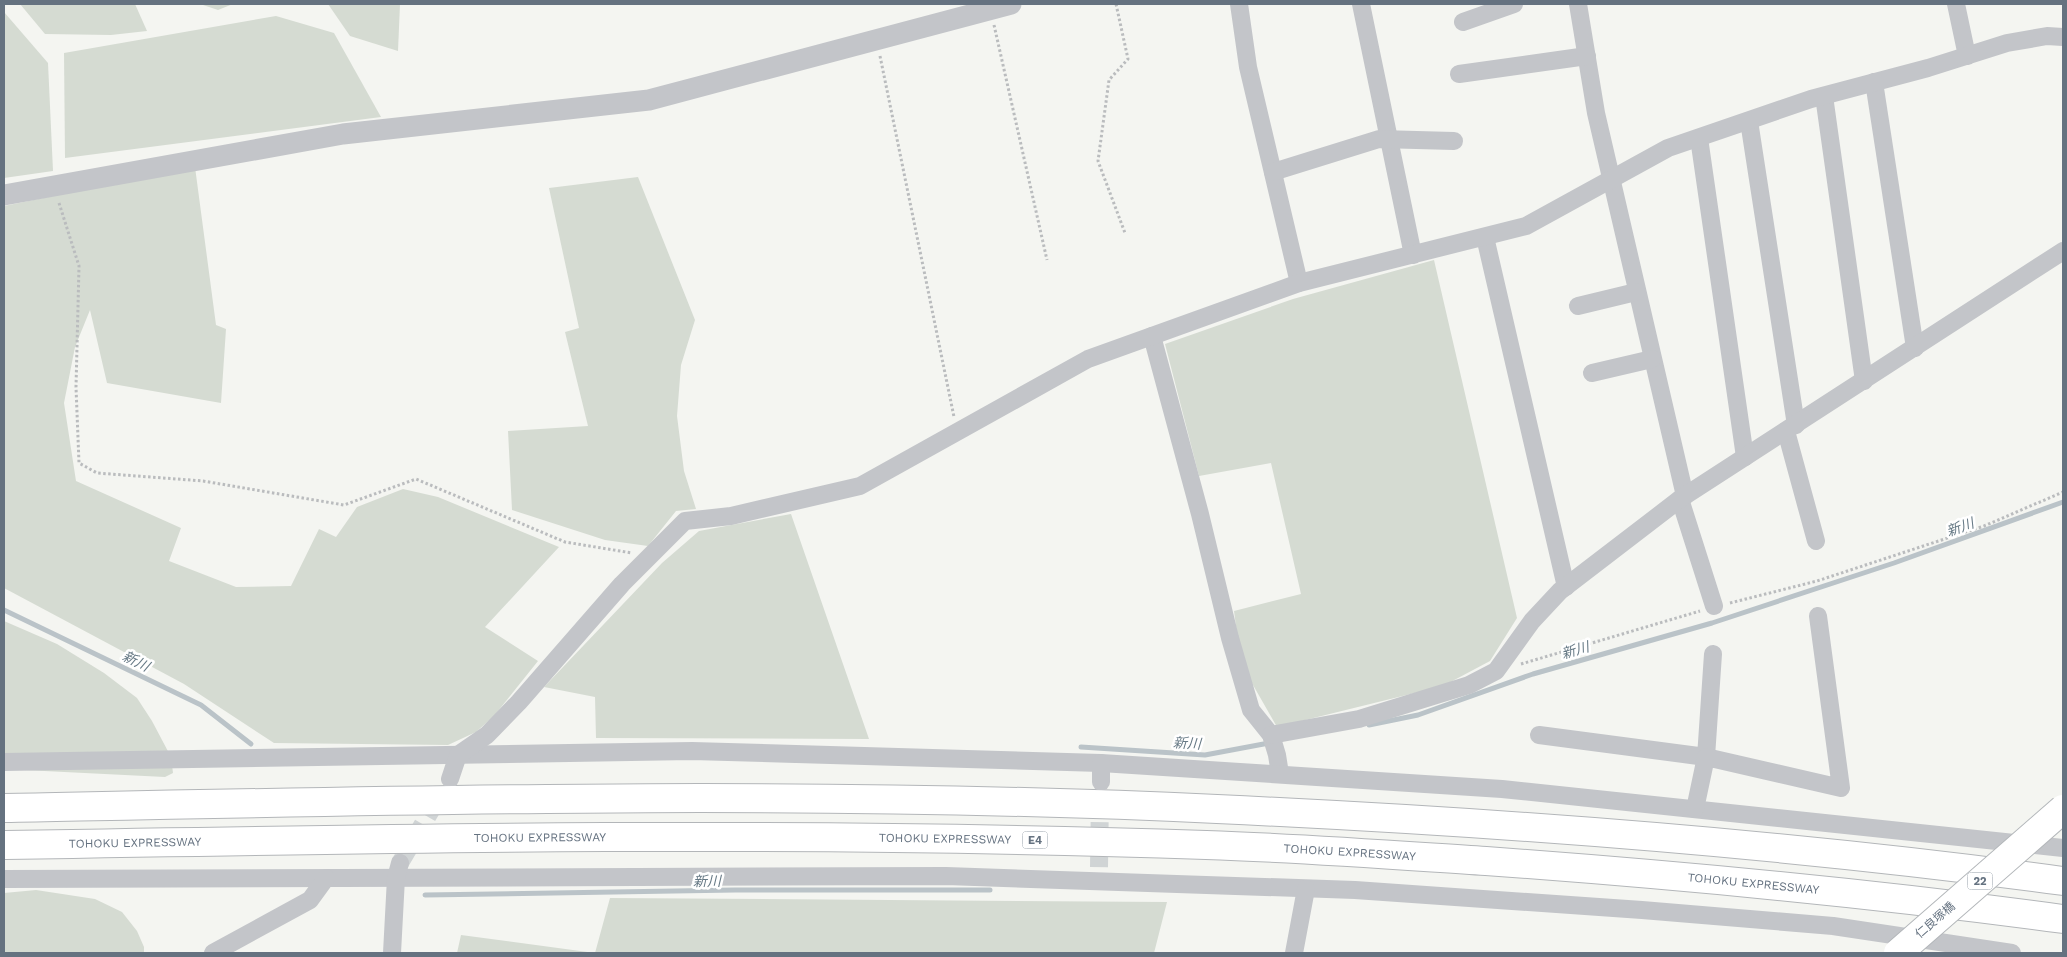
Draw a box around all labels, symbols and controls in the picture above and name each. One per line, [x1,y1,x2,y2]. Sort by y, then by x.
water label: 新川 [1944,514,1978,539]
water label: 新川 [1559,638,1593,662]
water label: 新川 [120,648,154,675]
water label: 新川 [1173,734,1203,752]
street label: TOHOKU EXPRESSWAY [474,830,606,845]
street label: TOHOKU EXPRESSWAY [879,831,1011,847]
road number: E4 [1022,832,1048,848]
street label: TOHOKU EXPRESSWAY [69,835,201,851]
street label: TOHOKU EXPRESSWAY [1283,841,1416,863]
street label: TOHOKU EXPRESSWAY [1687,870,1820,897]
road number: 22 [1968,872,1992,889]
water label: 新川 [693,873,723,889]
street label: 仁良塚橋 [1912,899,1958,941]

